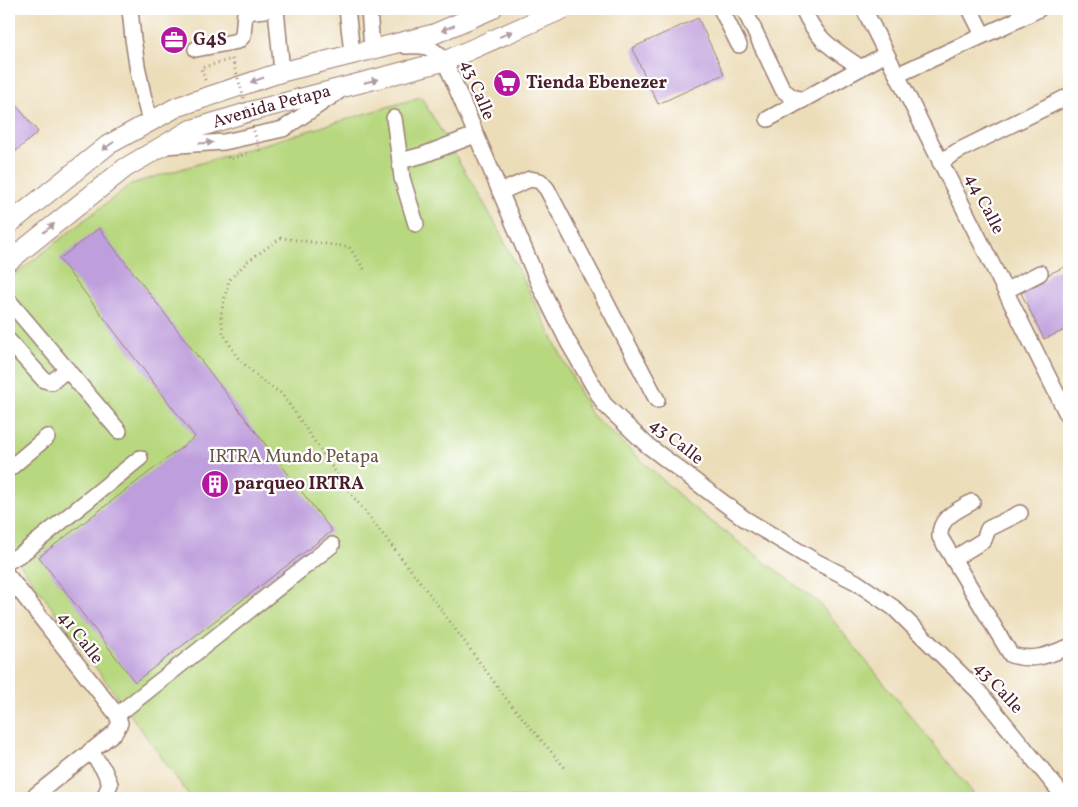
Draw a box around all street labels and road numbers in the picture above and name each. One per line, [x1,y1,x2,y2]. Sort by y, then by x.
street label: 43 Calle [454,56,500,124]
street label: Avenida Petapa [209,79,334,135]
street label: 44 Calle [958,169,1010,239]
street label: 43 Calle [644,413,708,471]
street label: 41 Calle [51,606,109,670]
street label: 43 Calle [968,656,1028,720]

